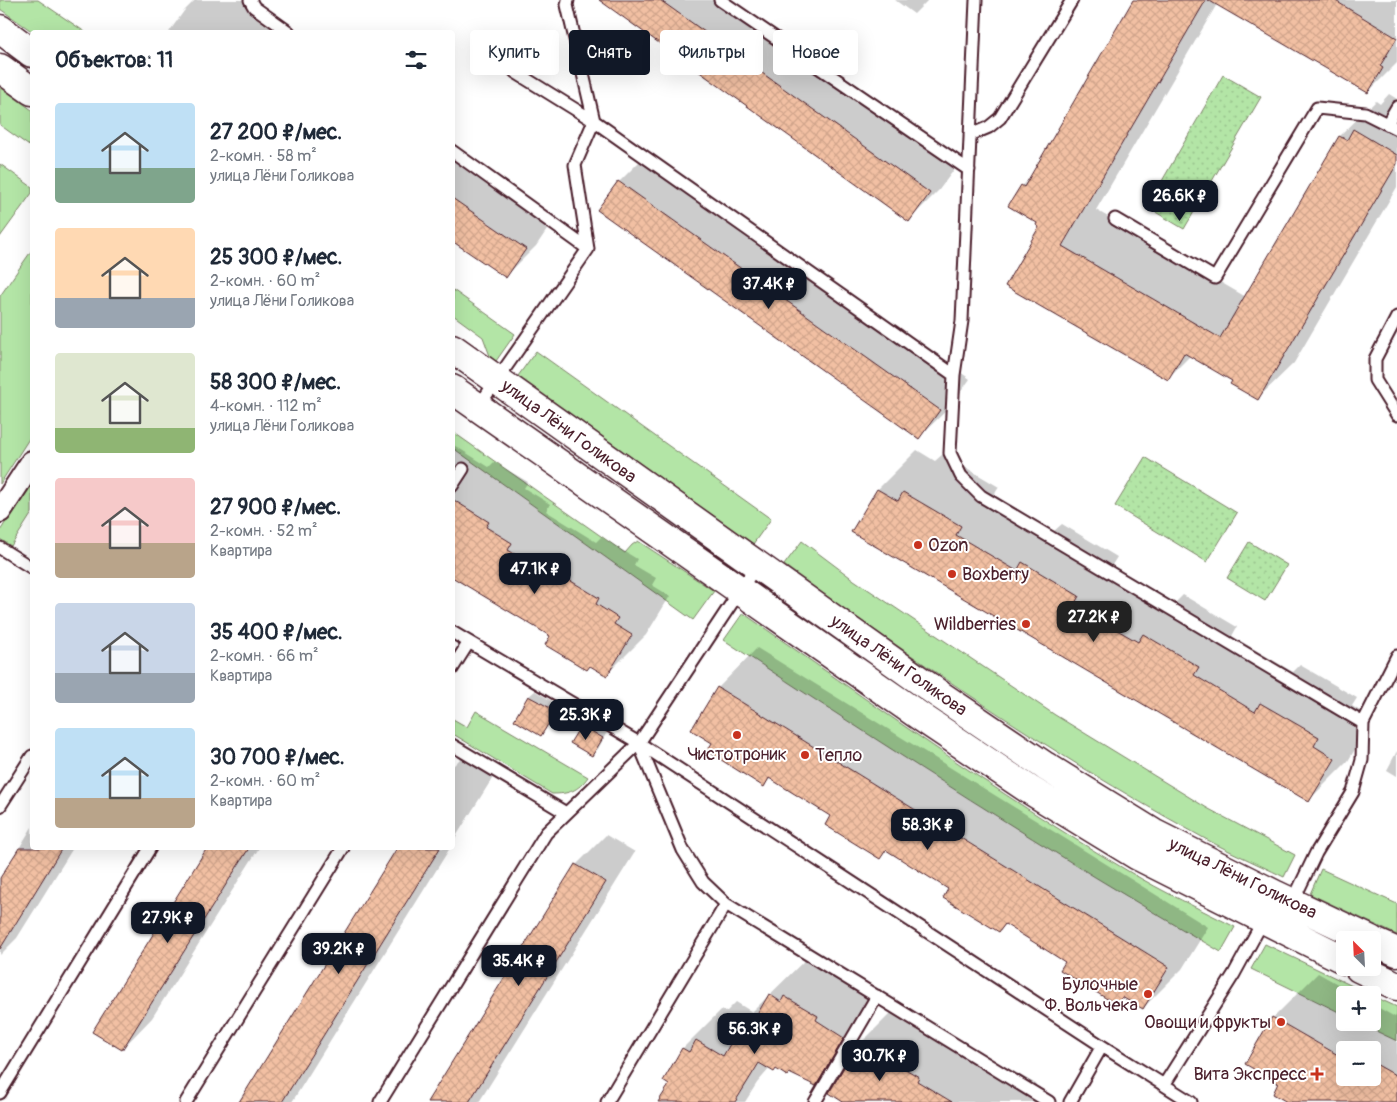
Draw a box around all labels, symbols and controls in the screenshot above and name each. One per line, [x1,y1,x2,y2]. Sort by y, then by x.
chip: Купить [470,30,559,75]
chip: Снять [569,30,650,75]
chip: Фильтры [660,30,763,75]
chip: Новое [773,30,858,75]
icon: filters [402,46,430,74]
text: Объектов: 11 [55,47,173,74]
text: 27 200 ₽/мес. [210,119,342,146]
icon: home [95,123,155,183]
text: 2-комн. · 58 m² [210,146,317,166]
text: улица Лёни Голикова [210,166,354,186]
pin: 26.6K ₽ [1134,180,1226,222]
text: 26.6K ₽ [1153,186,1207,206]
text: 25 300 ₽/мес. [210,244,342,271]
icon: home [95,248,155,308]
pin: 37.4K ₽ [723,268,815,310]
text: 2-комн. · 60 m² [210,271,320,291]
text: 37.4K ₽ [743,274,795,294]
text: улица Лёни Голикова [210,291,354,311]
text: 58 300 ₽/мес. [210,369,341,396]
icon: home [95,373,155,433]
street label: улица Лёни Голикова [496,374,641,488]
text: 4-комн. · 112 m² [210,396,322,416]
text: улица Лёни Голикова [210,416,354,436]
text: 27 900 ₽/мес. [210,494,341,521]
icon: home [95,498,155,558]
text: 2-комн. · 52 m² [210,521,318,541]
place label: Ozon [928,534,968,557]
marker: Ozon [912,539,924,551]
text: Квартира [210,541,272,561]
pin: 47.1K ₽ [489,552,581,595]
text: 47.1K ₽ [510,559,560,579]
place label: Boxberry [962,563,1029,586]
marker: Boxberry [946,568,958,580]
pin: 27.2K ₽ [1048,600,1140,643]
text: 27.2K ₽ [1068,607,1120,627]
street label: улица Лёни Голикова [825,609,972,721]
place label: Wildberries [934,613,1016,636]
marker: Wildberries [1020,618,1032,630]
text: 35 400 ₽/мес. [210,619,343,646]
icon: home [95,623,155,683]
text: 2-комн. · 66 m² [210,646,319,666]
text: Квартира [210,666,272,686]
pin: 25.3K ₽ [540,698,632,741]
text: 25.3K ₽ [560,705,612,725]
marker: Чистотроник [731,729,743,741]
place label: Чистотроник [687,743,787,766]
text: 30 700 ₽/мес. [210,744,345,771]
place label: Тепло [815,744,862,767]
icon: home [95,748,155,808]
marker: Тепло [799,749,811,761]
text: 2-комн. · 60 m² [210,771,320,791]
text: Квартира [210,791,272,811]
pin: 58.3K ₽ [882,808,974,851]
text: 58.3K ₽ [902,815,954,835]
street label: улица Лёни Голикова [1164,832,1321,924]
pin: 27.9K ₽ [122,902,214,944]
text: 27.9K ₽ [142,908,194,928]
north arrow [1336,931,1381,976]
map controls [1336,931,1381,1086]
pin: 39.2K ₽ [293,932,385,975]
text: 39.2K ₽ [313,939,365,959]
pin: 35.4K ₽ [473,944,565,987]
text: 35.4K ₽ [492,951,546,971]
place label: Булочные Ф. Вольчека [1045,973,1138,1017]
button: + [1336,986,1381,1031]
marker: Булочные Ф. Вольчека [1142,988,1154,1000]
place label: Овощи и фрукты [1144,1011,1271,1034]
pin: 56.3K ₽ [709,1012,801,1055]
marker: Овощи и фрукты [1275,1016,1287,1028]
text: 56.3K ₽ [728,1019,782,1039]
pin: 30.7K ₽ [834,1040,926,1082]
button: − [1336,1041,1381,1086]
text: 30.7K ₽ [853,1046,907,1066]
place label: Вита Экспресс [1193,1063,1307,1086]
marker: Вита Экспресс [1311,1068,1323,1080]

